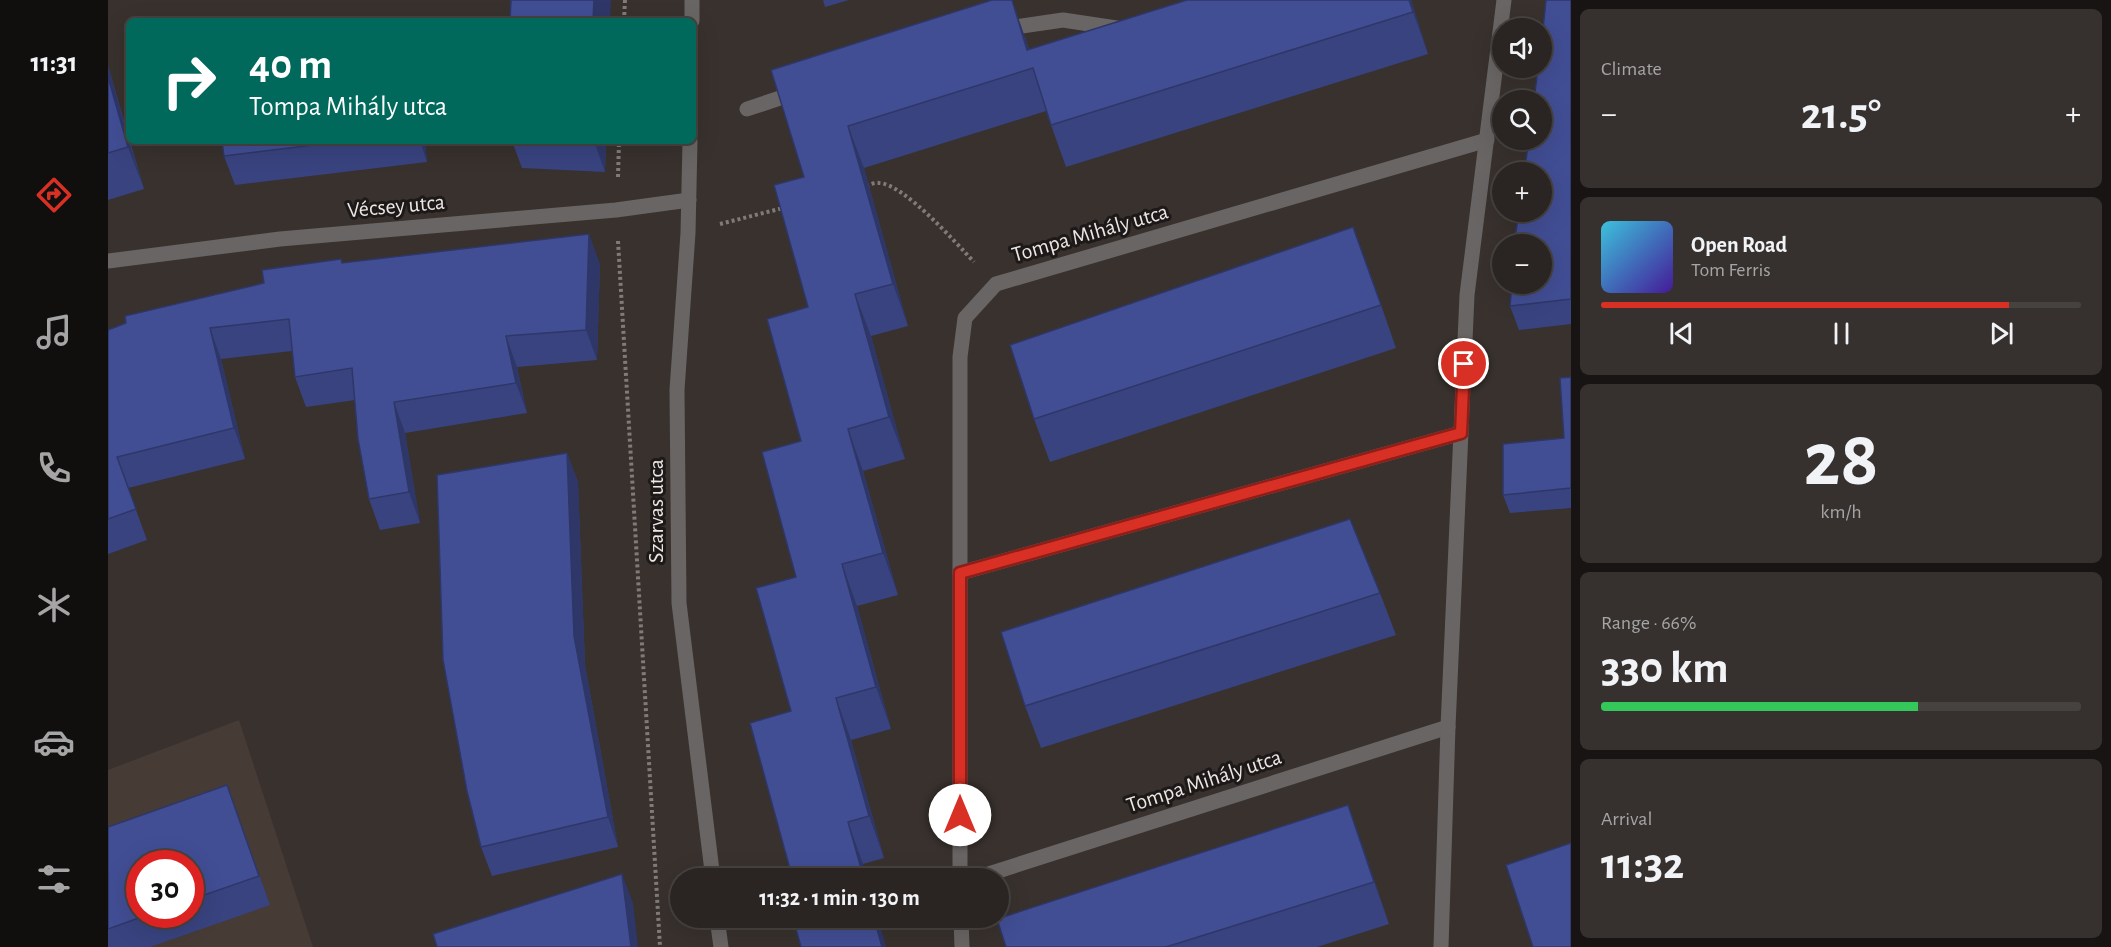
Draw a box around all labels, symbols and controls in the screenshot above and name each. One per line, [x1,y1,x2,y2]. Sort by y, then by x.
map controls [1492,18,1552,294]
button: sound [1492,18,1552,78]
icon: right [150,42,228,120]
text: 40 m [249,44,332,86]
text: 11:31 [31,49,77,76]
text: Climate [1601,59,1662,79]
button: search [1492,90,1552,150]
text: 21.5° [1801,92,1881,137]
text: Tompa Mihály utca [249,93,447,120]
text: − [1601,98,1617,131]
text: + [2065,98,2081,131]
button: + [1492,162,1552,222]
icon: directions [33,174,75,216]
street label: Vécsey utca [346,191,446,221]
street label: Tompa Mihály utca [1009,200,1171,266]
button: − [1492,234,1552,294]
text: Open Road [1691,234,1787,256]
text: Tom Ferris [1691,260,1771,280]
icon: music [33,311,75,353]
icon: previous [1665,317,1698,350]
icon: pause [1825,317,1858,350]
icon: next [1985,317,2018,350]
pin [1438,338,1489,389]
icon: arrive [1447,347,1480,380]
text: 28 [1803,422,1879,500]
icon: phone [33,447,75,489]
street label: Szarvas utca [645,459,667,563]
text: km/h [1820,502,1862,522]
icon: climate [33,584,75,626]
text: Range · 66% [1601,613,1696,633]
text: 330 km [1601,646,1729,691]
icon: car [33,721,75,763]
street label: Tompa Mihály utca [1124,746,1284,816]
position arrow [928,783,992,847]
text: Arrival [1601,809,1652,829]
text: 11:32 [1601,842,1684,887]
speed limit sign: 30 [126,850,204,928]
icon: filters [33,858,75,900]
text: 11:32 · 1 min · 130 m [759,887,920,909]

